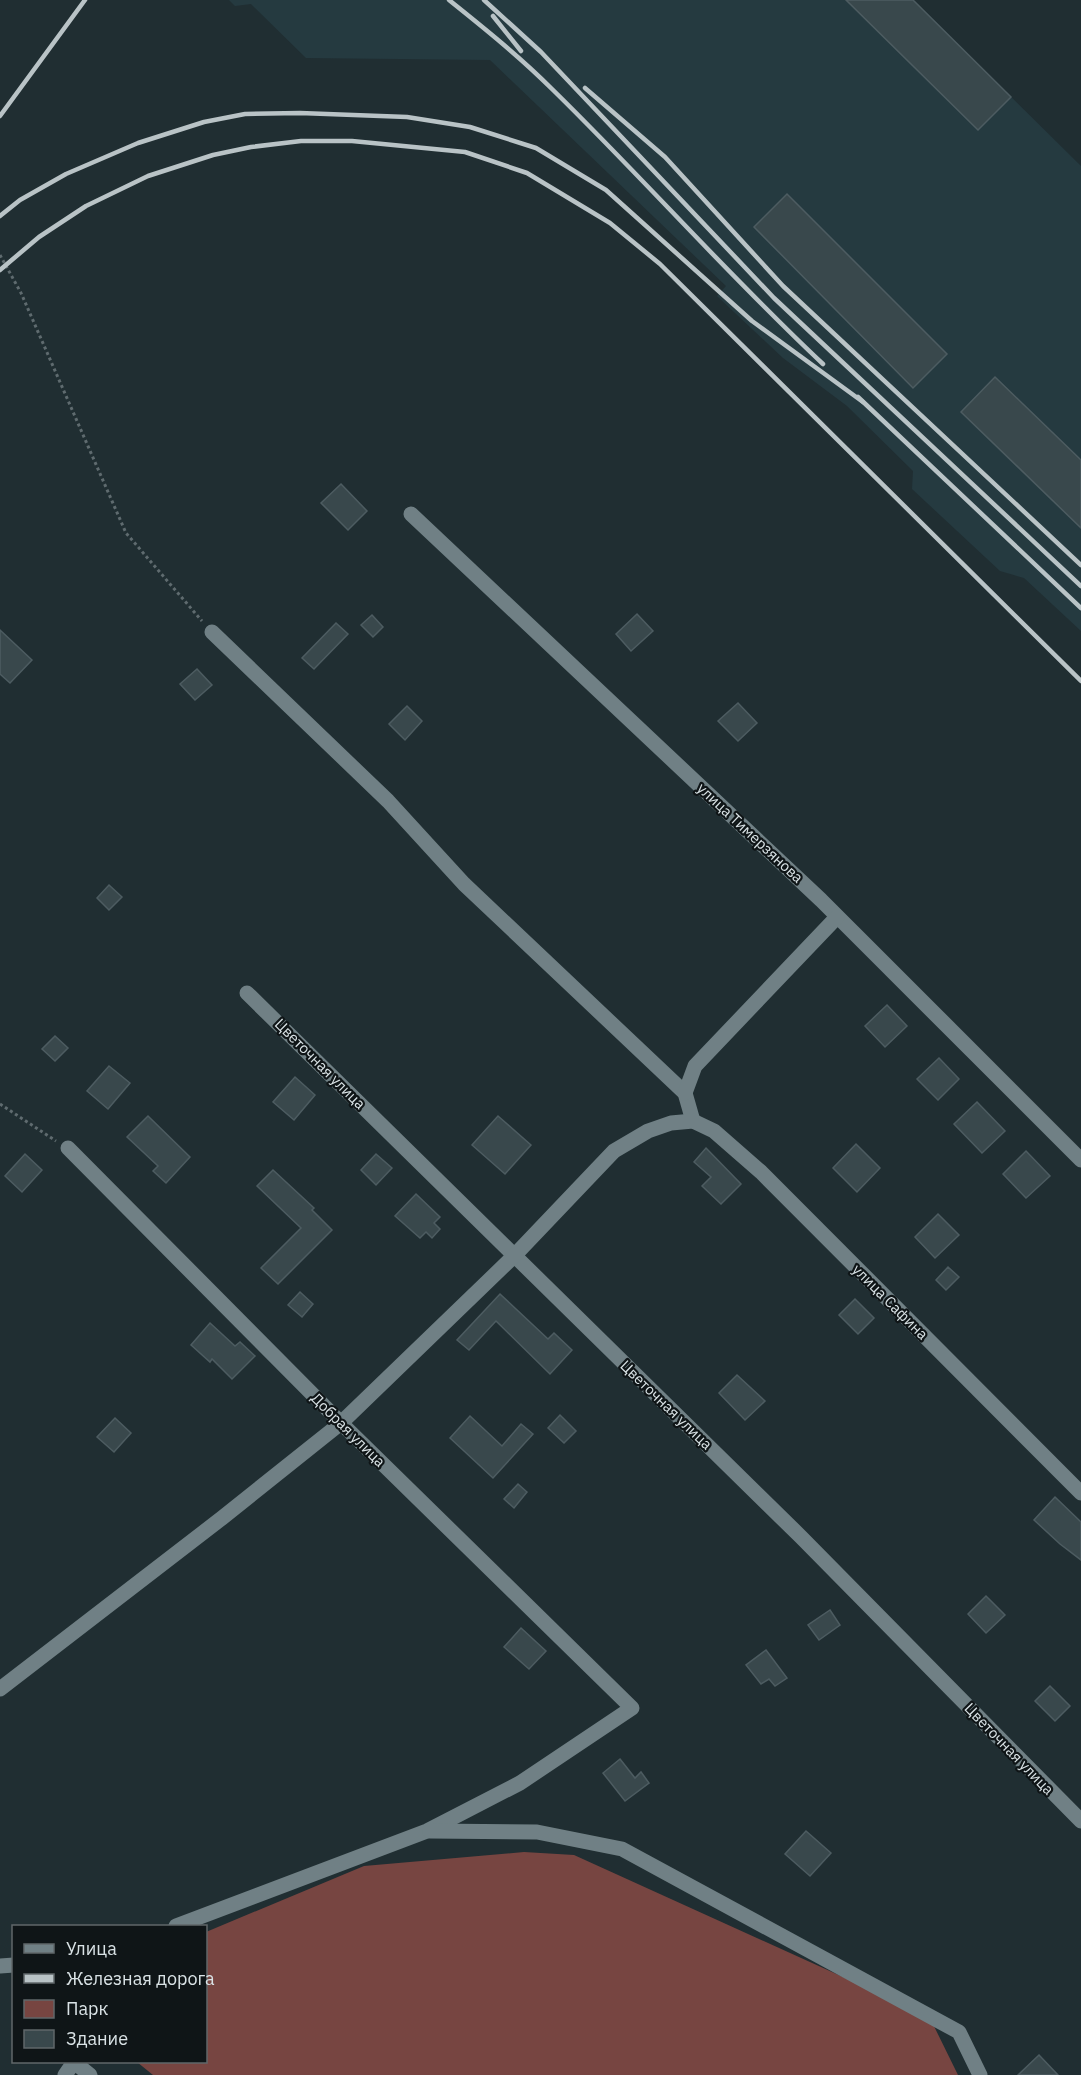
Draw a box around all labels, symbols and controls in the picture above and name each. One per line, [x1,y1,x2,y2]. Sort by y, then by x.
street label: улица Тимерзянова [693,779,807,887]
street label: Цветочная улица [271,1014,370,1113]
street label: улица Сафина [849,1260,932,1343]
street label: Цветочная улица [616,1356,716,1453]
street label: Добрая улица [307,1388,390,1471]
street label: Цветочная улица [961,1699,1058,1799]
legend [12,1925,207,2063]
text: Улица [66,1937,117,1960]
text: Железная дорога [66,1967,215,1990]
text: Парк [66,1997,109,2020]
text: Здание [66,2027,128,2050]

